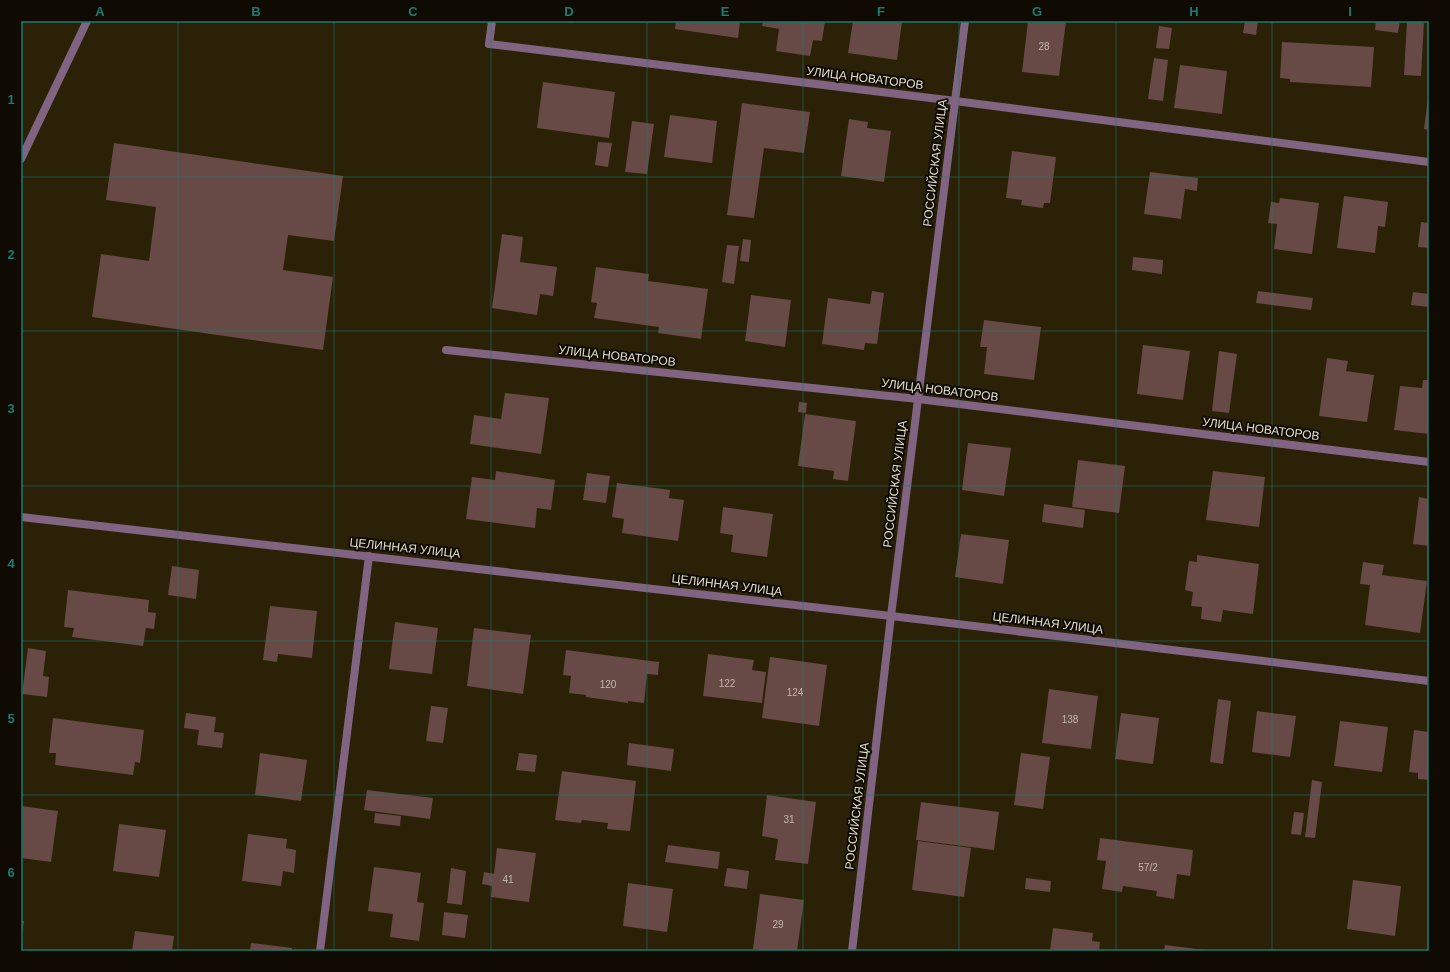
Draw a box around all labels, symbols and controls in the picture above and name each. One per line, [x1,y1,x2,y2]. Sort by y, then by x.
text: A [95,4,105,19]
text: B [251,4,261,19]
text: C [408,4,418,19]
text: D [564,4,574,19]
text: E [721,4,730,19]
text: F [877,4,885,19]
text: G [1032,4,1042,19]
text: H [1189,4,1199,19]
text: I [1348,4,1352,19]
house number: 28 [1038,41,1050,52]
street label: УЛИЦА НОВАТОРОВ [806,64,924,92]
text: 1 [7,92,15,107]
street label: РОССИЙСКАЯ УЛИЦА [919,99,950,227]
text: 2 [7,247,15,262]
street label: УЛИЦА НОВАТОРОВ [558,343,676,369]
street label: УЛИЦА НОВАТОРОВ [881,376,999,404]
text: 3 [7,401,15,416]
street label: УЛИЦА НОВАТОРОВ [1202,415,1320,443]
street label: РОССИЙСКАЯ УЛИЦА [879,420,910,548]
street label: ЦЕЛИННАЯ УЛИЦА [349,535,461,561]
text: 4 [7,556,15,571]
street label: ЦЕЛИННАЯ УЛИЦА [671,571,783,599]
street label: ЦЕЛИННАЯ УЛИЦА [992,609,1104,637]
house number: 122 [719,678,736,689]
house number: 120 [600,679,617,690]
house number: 124 [787,687,804,698]
text: 5 [7,711,15,726]
house number: 138 [1062,714,1079,725]
street label: РОССИЙСКАЯ УЛИЦА [841,742,872,870]
house number: 31 [783,814,795,825]
house number: 57/2 [1138,862,1158,873]
text: 6 [7,865,15,880]
house number: 41 [502,874,514,885]
house number: 29 [772,919,784,930]

